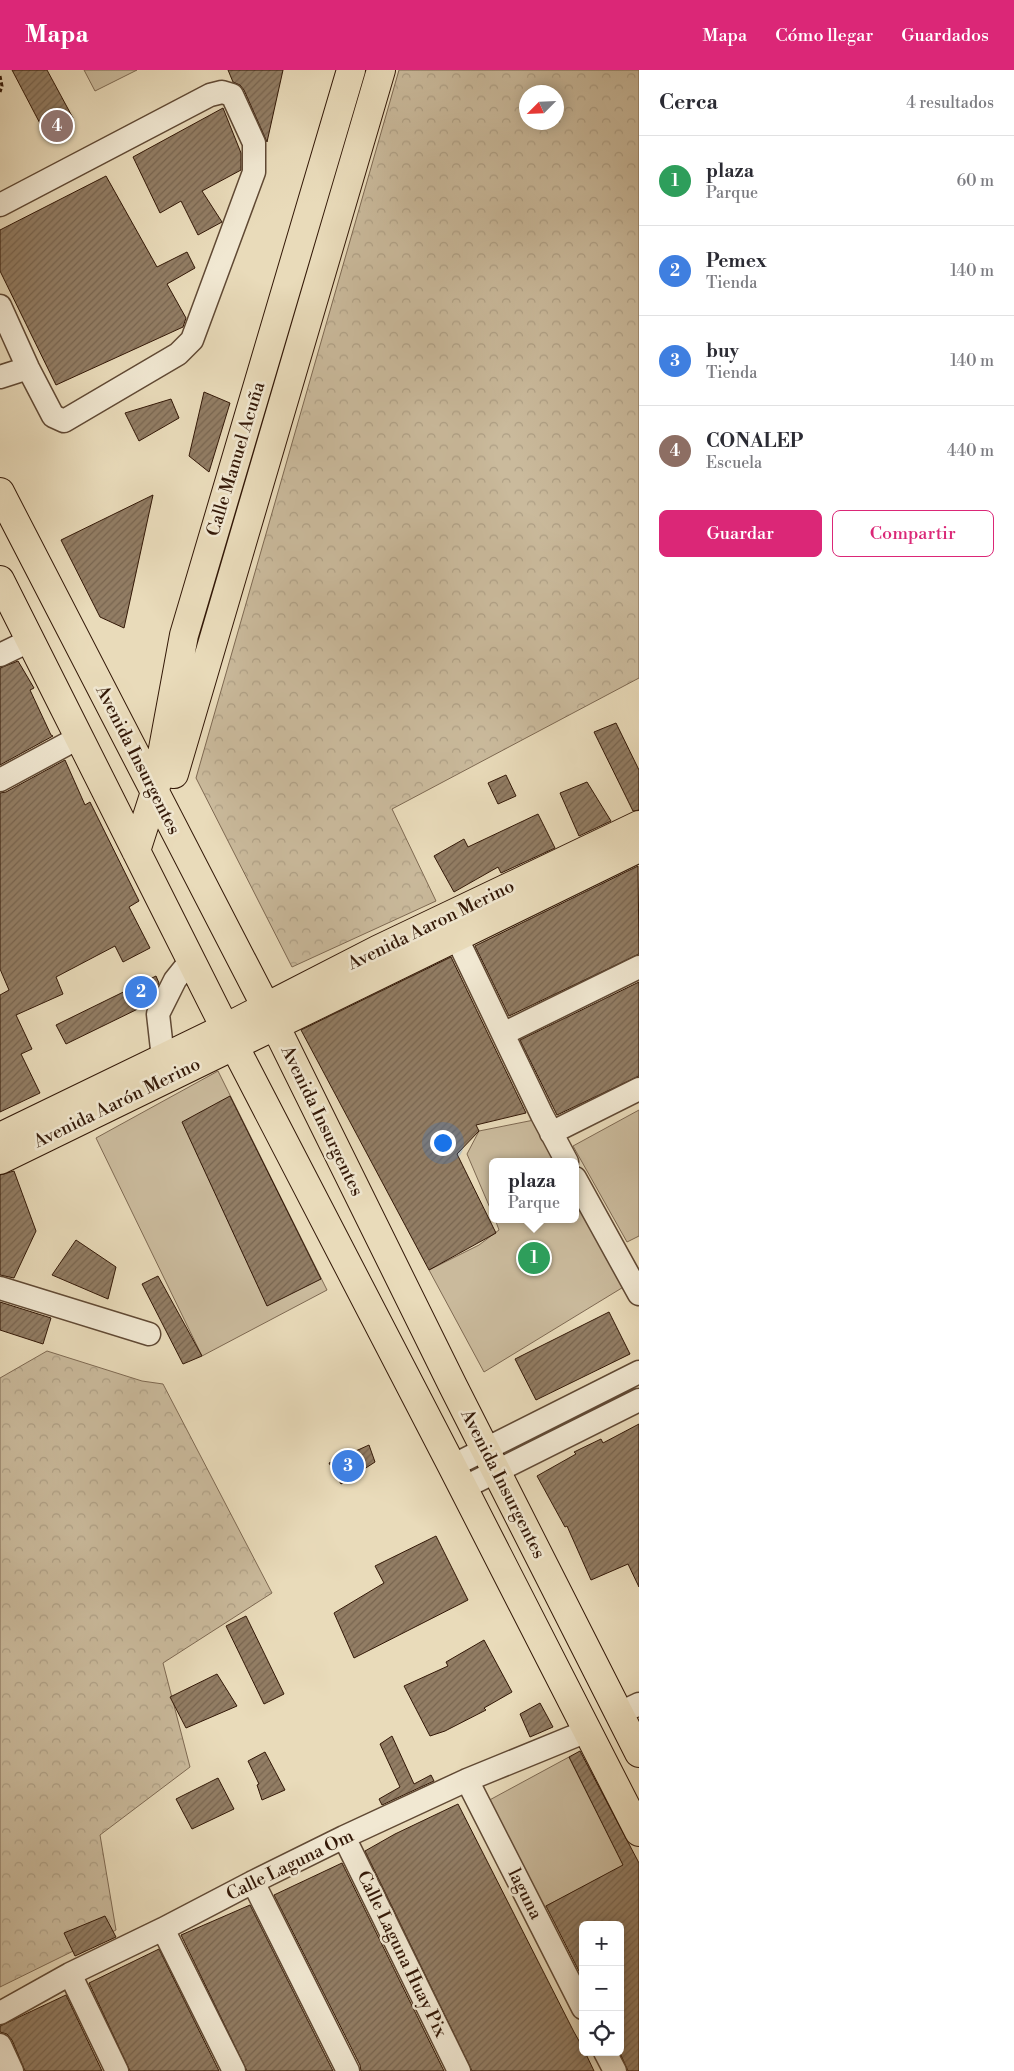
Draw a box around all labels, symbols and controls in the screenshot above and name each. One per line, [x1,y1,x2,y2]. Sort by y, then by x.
text: Mapa [25,20,88,50]
text: Mapa [703,24,747,47]
text: Cómo llegar [775,24,873,47]
text: Guardados [901,24,989,47]
north arrow [519,85,564,130]
text: Cerca [659,90,718,116]
text: 4 resultados [906,93,994,113]
pin: 4 [41,107,73,145]
text: plaza [706,159,754,183]
text: 1 [671,171,679,191]
text: 60 m [956,171,994,191]
text: Parque [706,183,758,203]
text: Pemex [706,249,767,273]
text: 2 [670,261,680,281]
text: 140 m [950,261,994,281]
text: Tienda [706,273,757,293]
text: buy [706,339,739,363]
text: 3 [670,351,680,371]
text: 140 m [950,351,994,371]
text: Tienda [706,363,757,383]
street label: Calle Manuel Acuña [202,378,271,539]
text: CONALEP [706,429,803,453]
text: 4 [670,441,680,461]
text: 440 m [947,441,994,461]
text: Escuela [706,453,762,473]
button: Guardar [659,510,822,557]
button: Compartir [832,510,994,557]
street label: Avenida Insurgentes [90,681,186,839]
street label: Avenida Aaron Merino [343,875,518,976]
pin: 2 [125,973,157,1011]
street label: Avenida Insurgentes [275,1041,368,1200]
street label: Avenida Aarón Merino [29,1053,204,1154]
your location [430,1130,456,1156]
popup [489,1158,579,1223]
text: plaza [508,1169,556,1193]
text: Parque [508,1193,560,1213]
pin: 1 [518,1239,550,1277]
street label: Avenida Insurgentes [455,1405,551,1563]
pin: 3 [332,1447,364,1485]
street label: Calle Laguna Om [223,1824,358,1906]
street label: laguna [503,1865,548,1924]
street label: Calle Laguna Huay Pix [352,1867,453,2042]
map controls [579,1921,624,2056]
button: + [579,1921,624,1966]
button: − [579,1966,624,2011]
button: locate [579,2011,624,2056]

